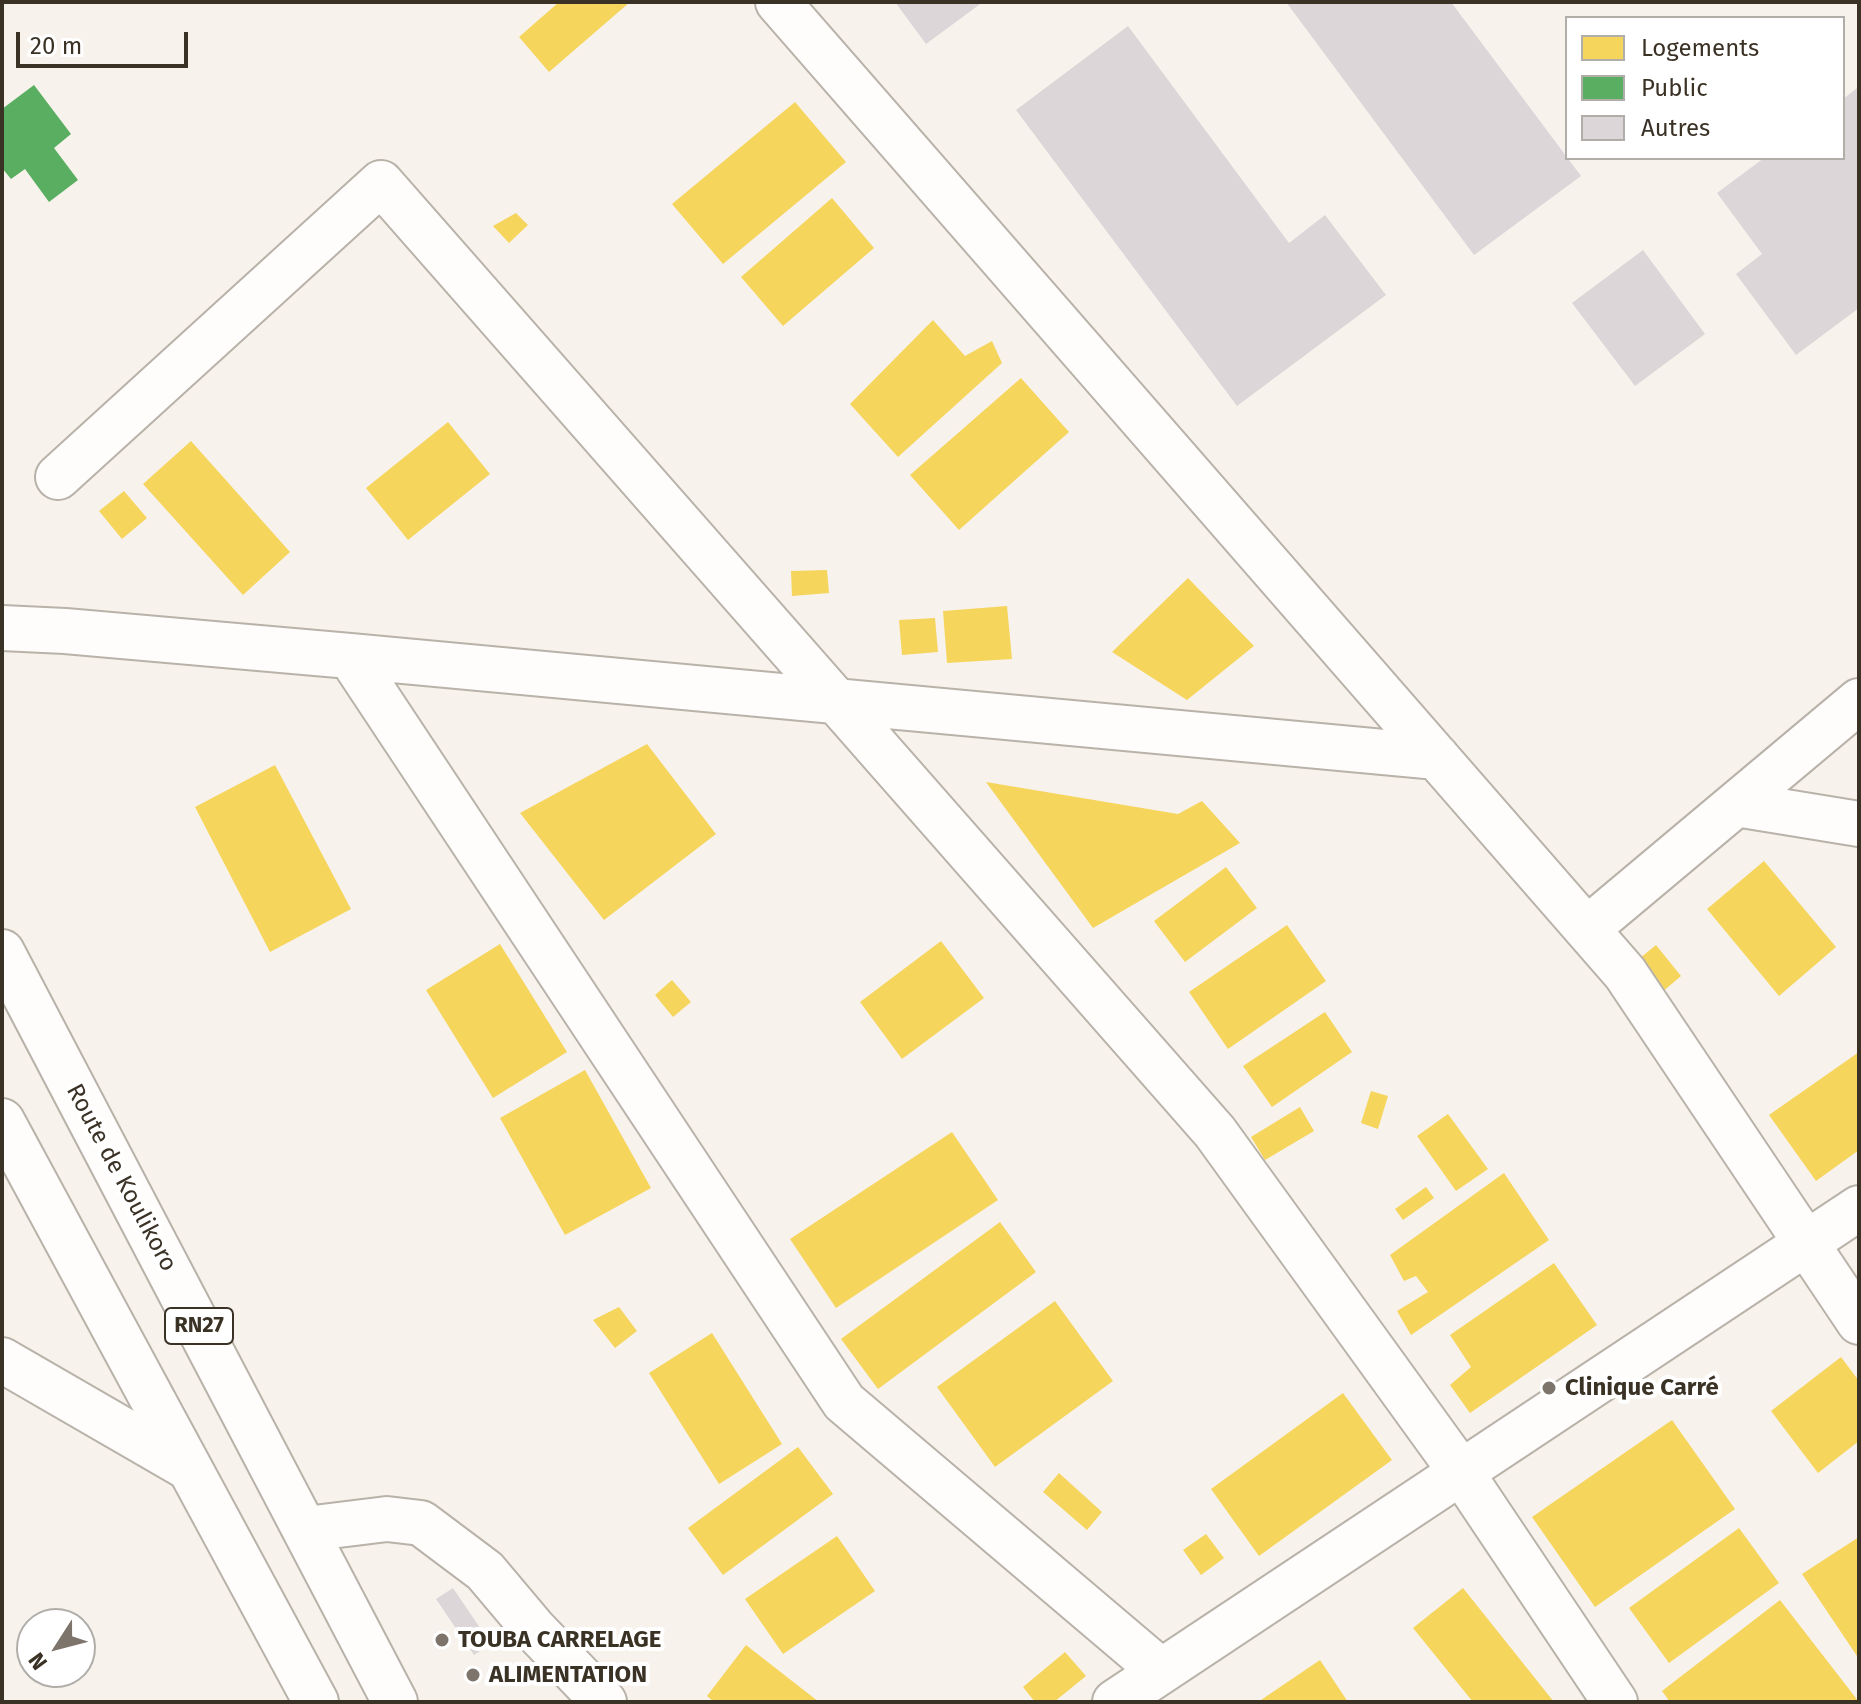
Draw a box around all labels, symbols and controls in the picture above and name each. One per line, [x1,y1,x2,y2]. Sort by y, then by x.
scale bar [20,16,192,66]
legend [1565,16,1845,160]
text: 20 m [30,32,82,60]
text: Logements [1641,34,1759,62]
text: Public [1641,74,1708,102]
text: Autres [1641,114,1710,142]
street label: Route de Koulikoro [59,1079,183,1277]
road number: RN27 [165,1308,233,1344]
place label: Clinique Carré [1565,1374,1719,1402]
marker: Clinique Carré [1540,1379,1558,1397]
north arrow [16,1608,96,1688]
place label: TOUBA CARRELAGE [458,1626,661,1654]
marker: TOUBA CARRELAGE [433,1631,451,1649]
text: N [23,1647,53,1675]
place label: ALIMENTATION [489,1661,647,1689]
marker: ALIMENTATION [464,1666,482,1684]

